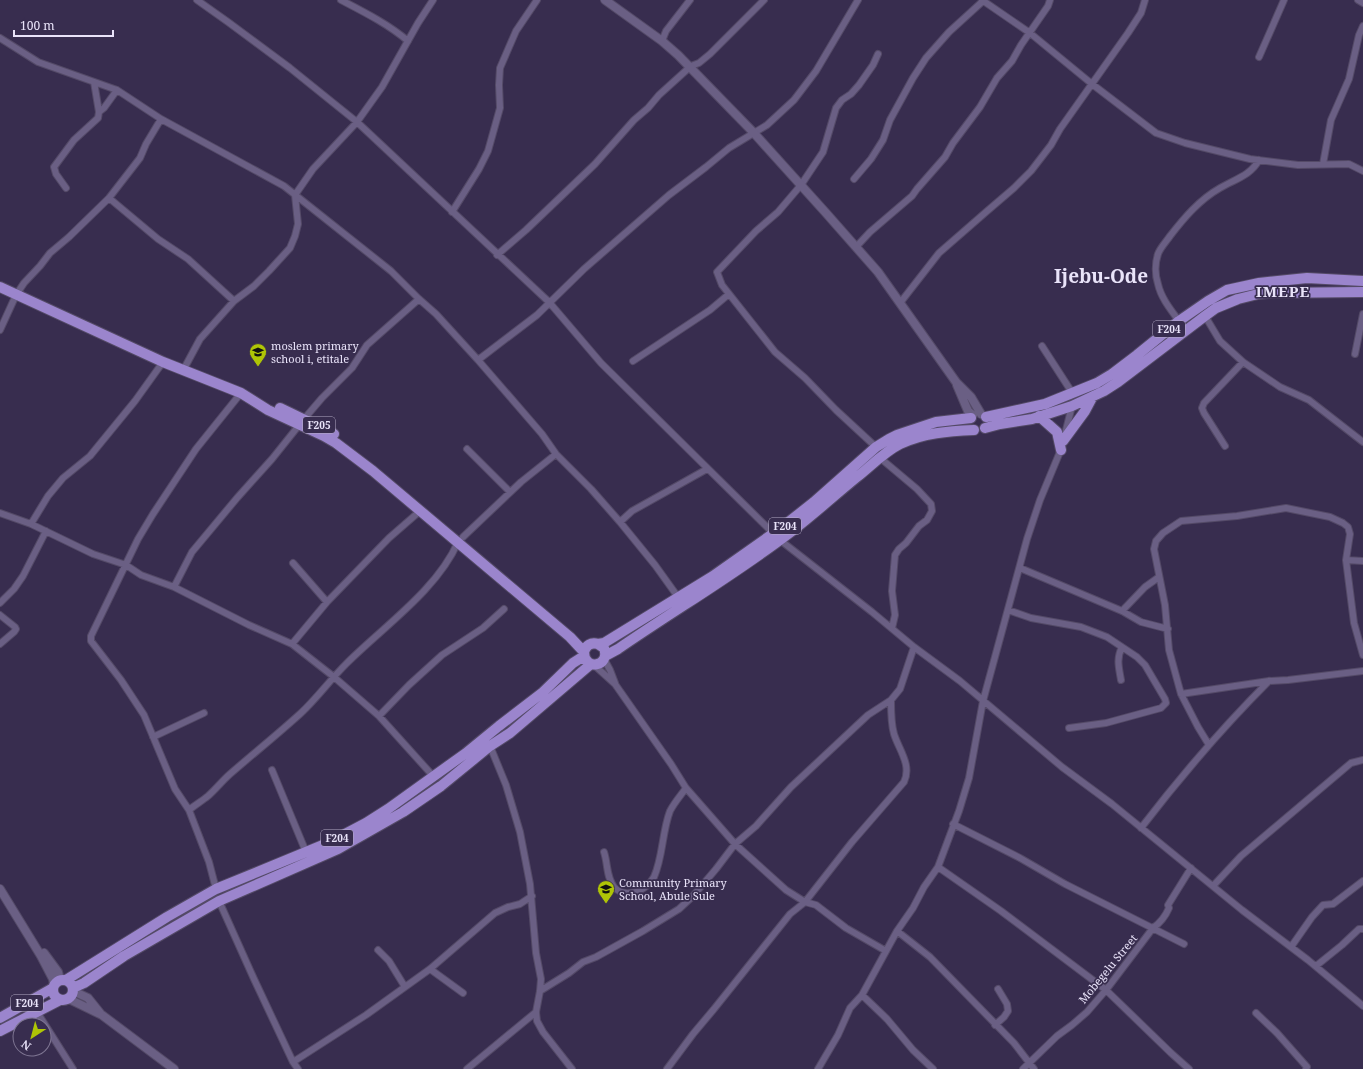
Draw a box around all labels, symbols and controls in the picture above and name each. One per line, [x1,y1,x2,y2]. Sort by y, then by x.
scale bar [14,12,113,38]
text: 100 m [20,17,55,34]
district label: Ijebu-Ode [1054,263,1148,289]
district label: IMEPE [1256,281,1310,301]
road number: F204 [1153,321,1185,337]
place label: moslem primary school i, etitale [271,338,359,366]
school or university icon: moslem primary school i, etitale [248,342,268,367]
road number: F205 [303,417,335,433]
road number: F204 [769,518,801,534]
road number: F204 [321,830,353,846]
place label: Community Primary School, Abule Sule [619,875,728,903]
school or university icon: Community Primary School, Abule Sule [596,879,616,904]
street label: Mobegelu Street [1075,931,1140,1006]
road number: F204 [11,995,43,1011]
north arrow [12,1017,52,1057]
text: N [18,1037,34,1054]

